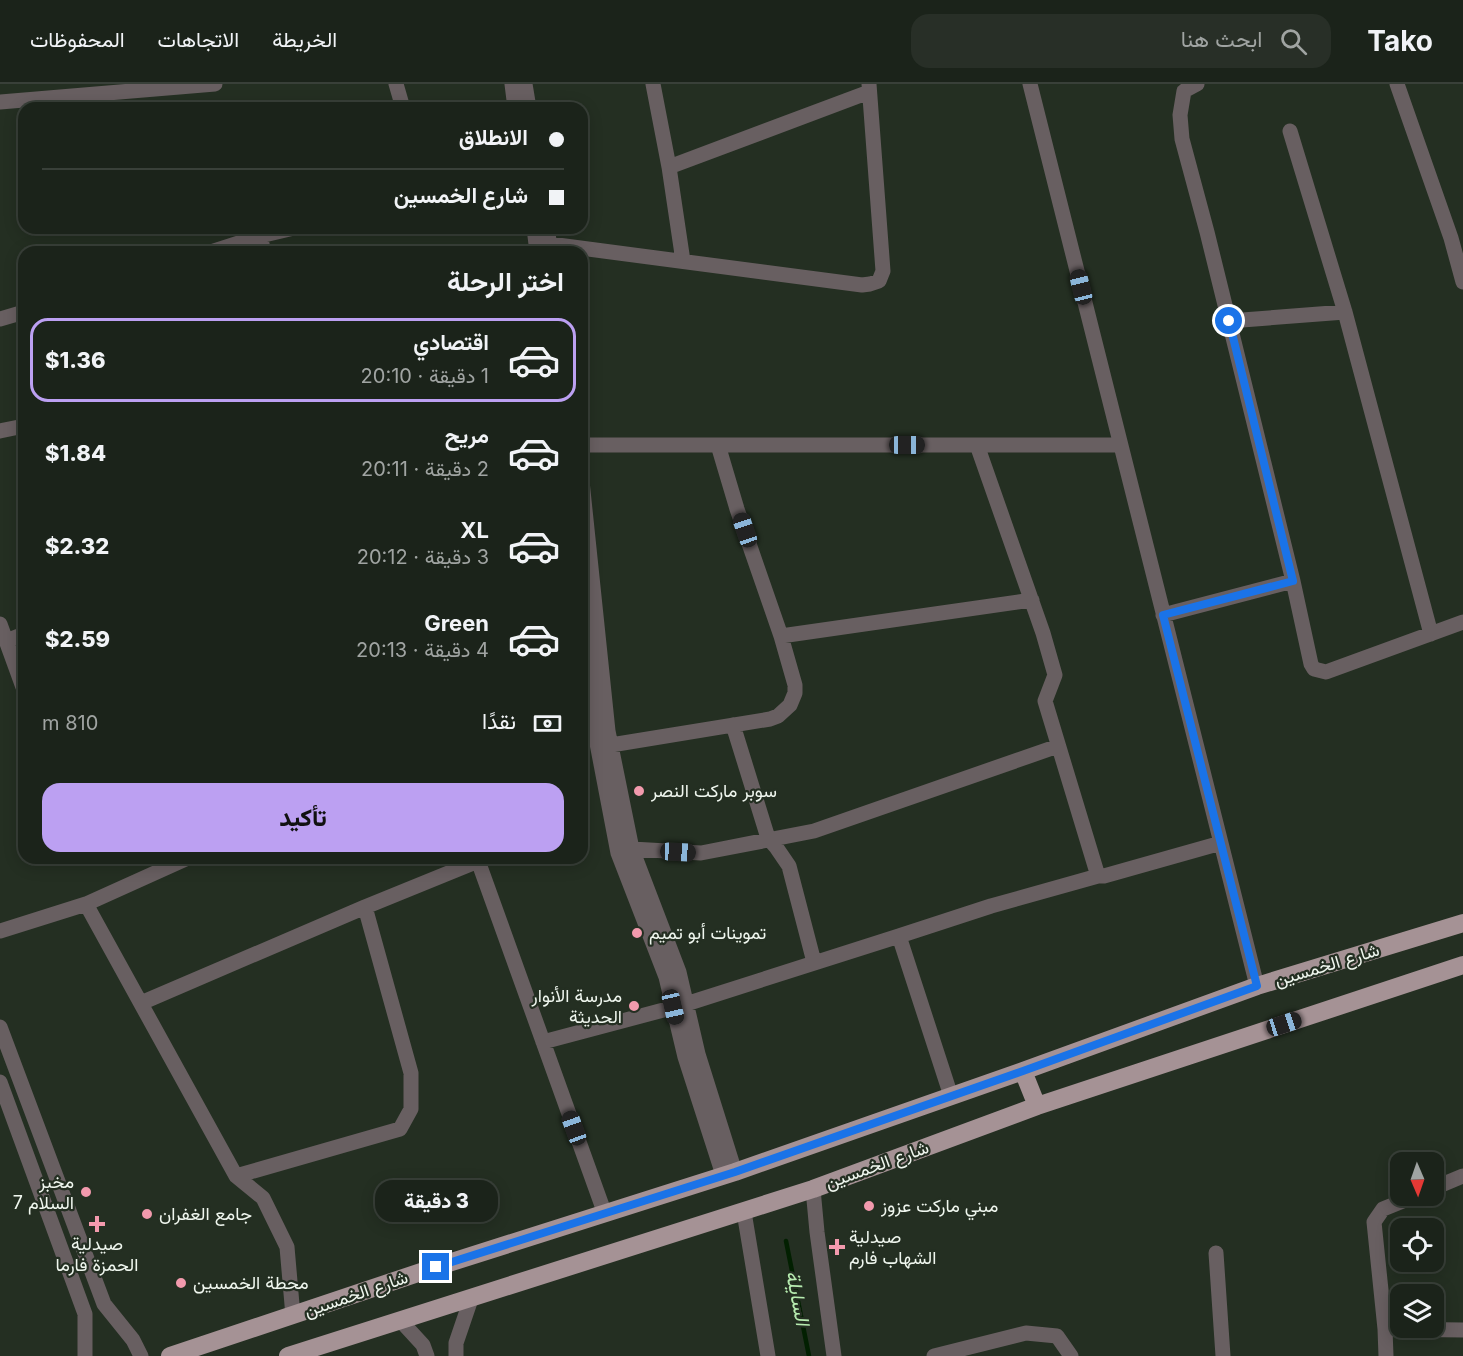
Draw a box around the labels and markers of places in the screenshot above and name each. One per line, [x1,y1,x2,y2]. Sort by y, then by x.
place label: سوبر ماركت النصر [650,780,777,802]
marker: سوبر ماركت النصر [632,784,646,798]
place label: تموينات أبو تميم [649,922,766,945]
marker: تموينات أبو تميم [630,926,644,940]
place label: مدرسة الأنوار الحديثة [531,985,622,1027]
marker: مدرسة الأنوار الحديثة [627,999,641,1013]
place label: مخبز السلام 7 [13,1171,74,1215]
marker: مخبز السلام 7 [79,1185,93,1199]
place label: مبني ماركت عزوز [880,1195,998,1221]
marker: مبني ماركت عزوز [862,1199,876,1213]
place label: جامع الغفران [159,1203,252,1226]
marker: جامع الغفران [140,1207,154,1221]
marker: صيدلية الحمزة فارما [90,1217,104,1231]
place label: صيدلية الشهاب فارم [849,1226,936,1270]
place label: صيدلية الحمزة فارما [56,1233,138,1276]
marker: صيدلية الشهاب فارم [830,1240,844,1254]
place label: محطة الخمسين [193,1272,309,1294]
marker: محطة الخمسين [174,1276,188,1290]

